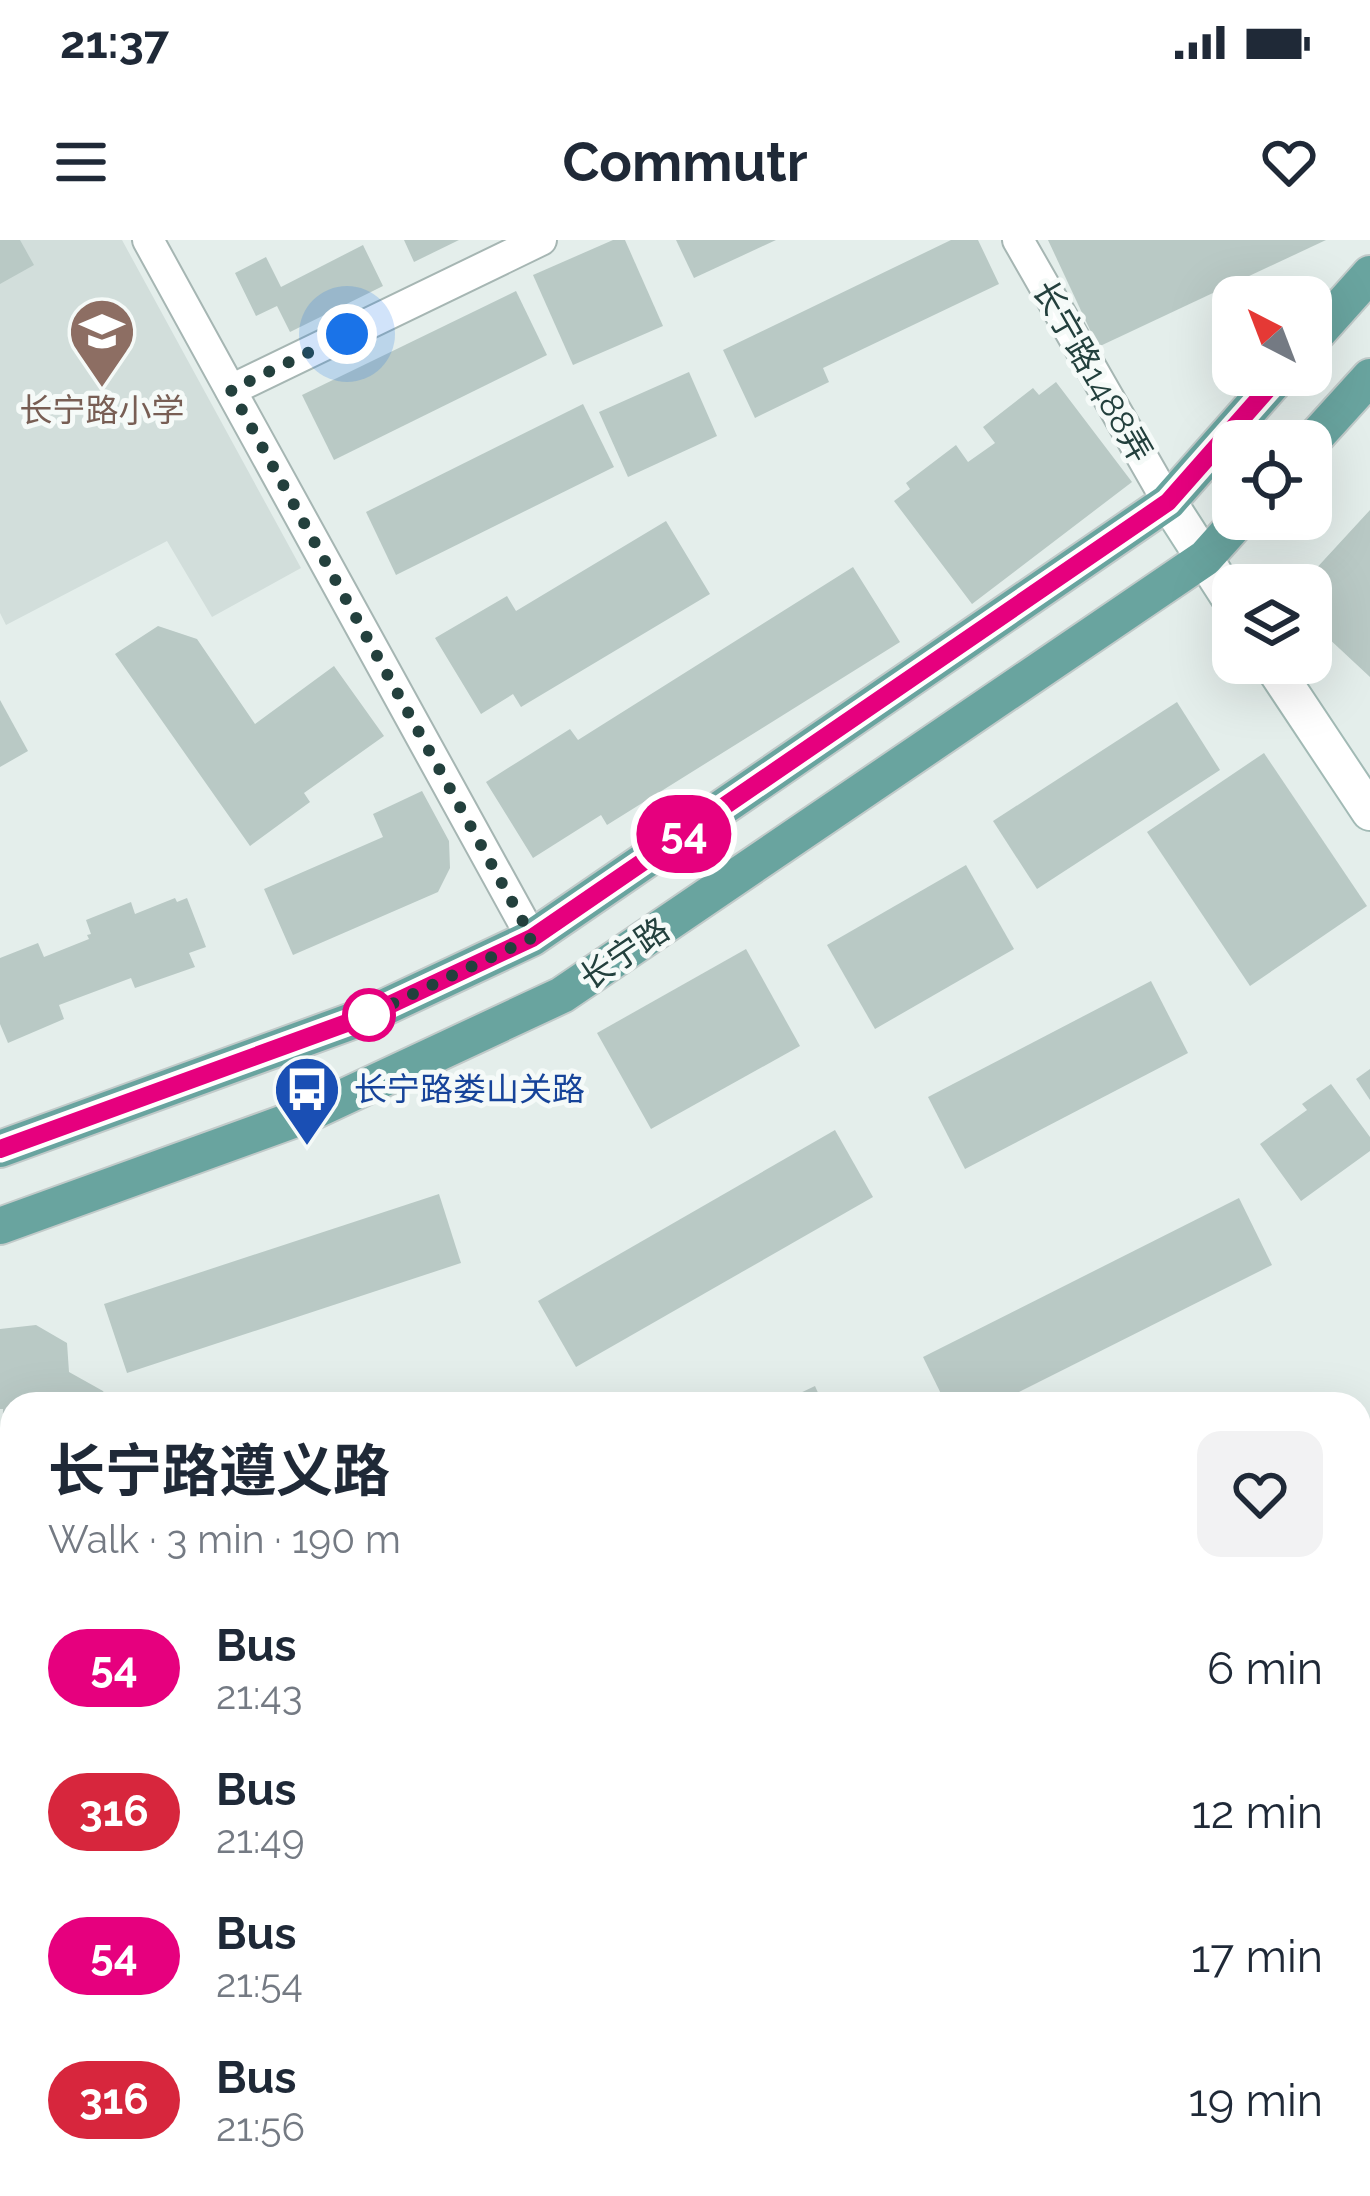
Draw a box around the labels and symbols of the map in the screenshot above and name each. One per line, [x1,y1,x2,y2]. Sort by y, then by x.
street label: 长宁路1488弄 [1025,273,1160,469]
north arrow [1212,276,1332,396]
school or university icon: 长宁路小学 [67,296,137,390]
your location [317,304,377,364]
place label: 长宁路小学 [20,391,185,430]
line badge: 54 [630,795,738,873]
street label: 长宁路 [572,910,676,997]
unlabelled marker [344,990,394,1040]
bus stop icon: 长宁路娄山关路 [272,1054,342,1148]
place label: 长宁路娄山关路 [354,1070,585,1109]

